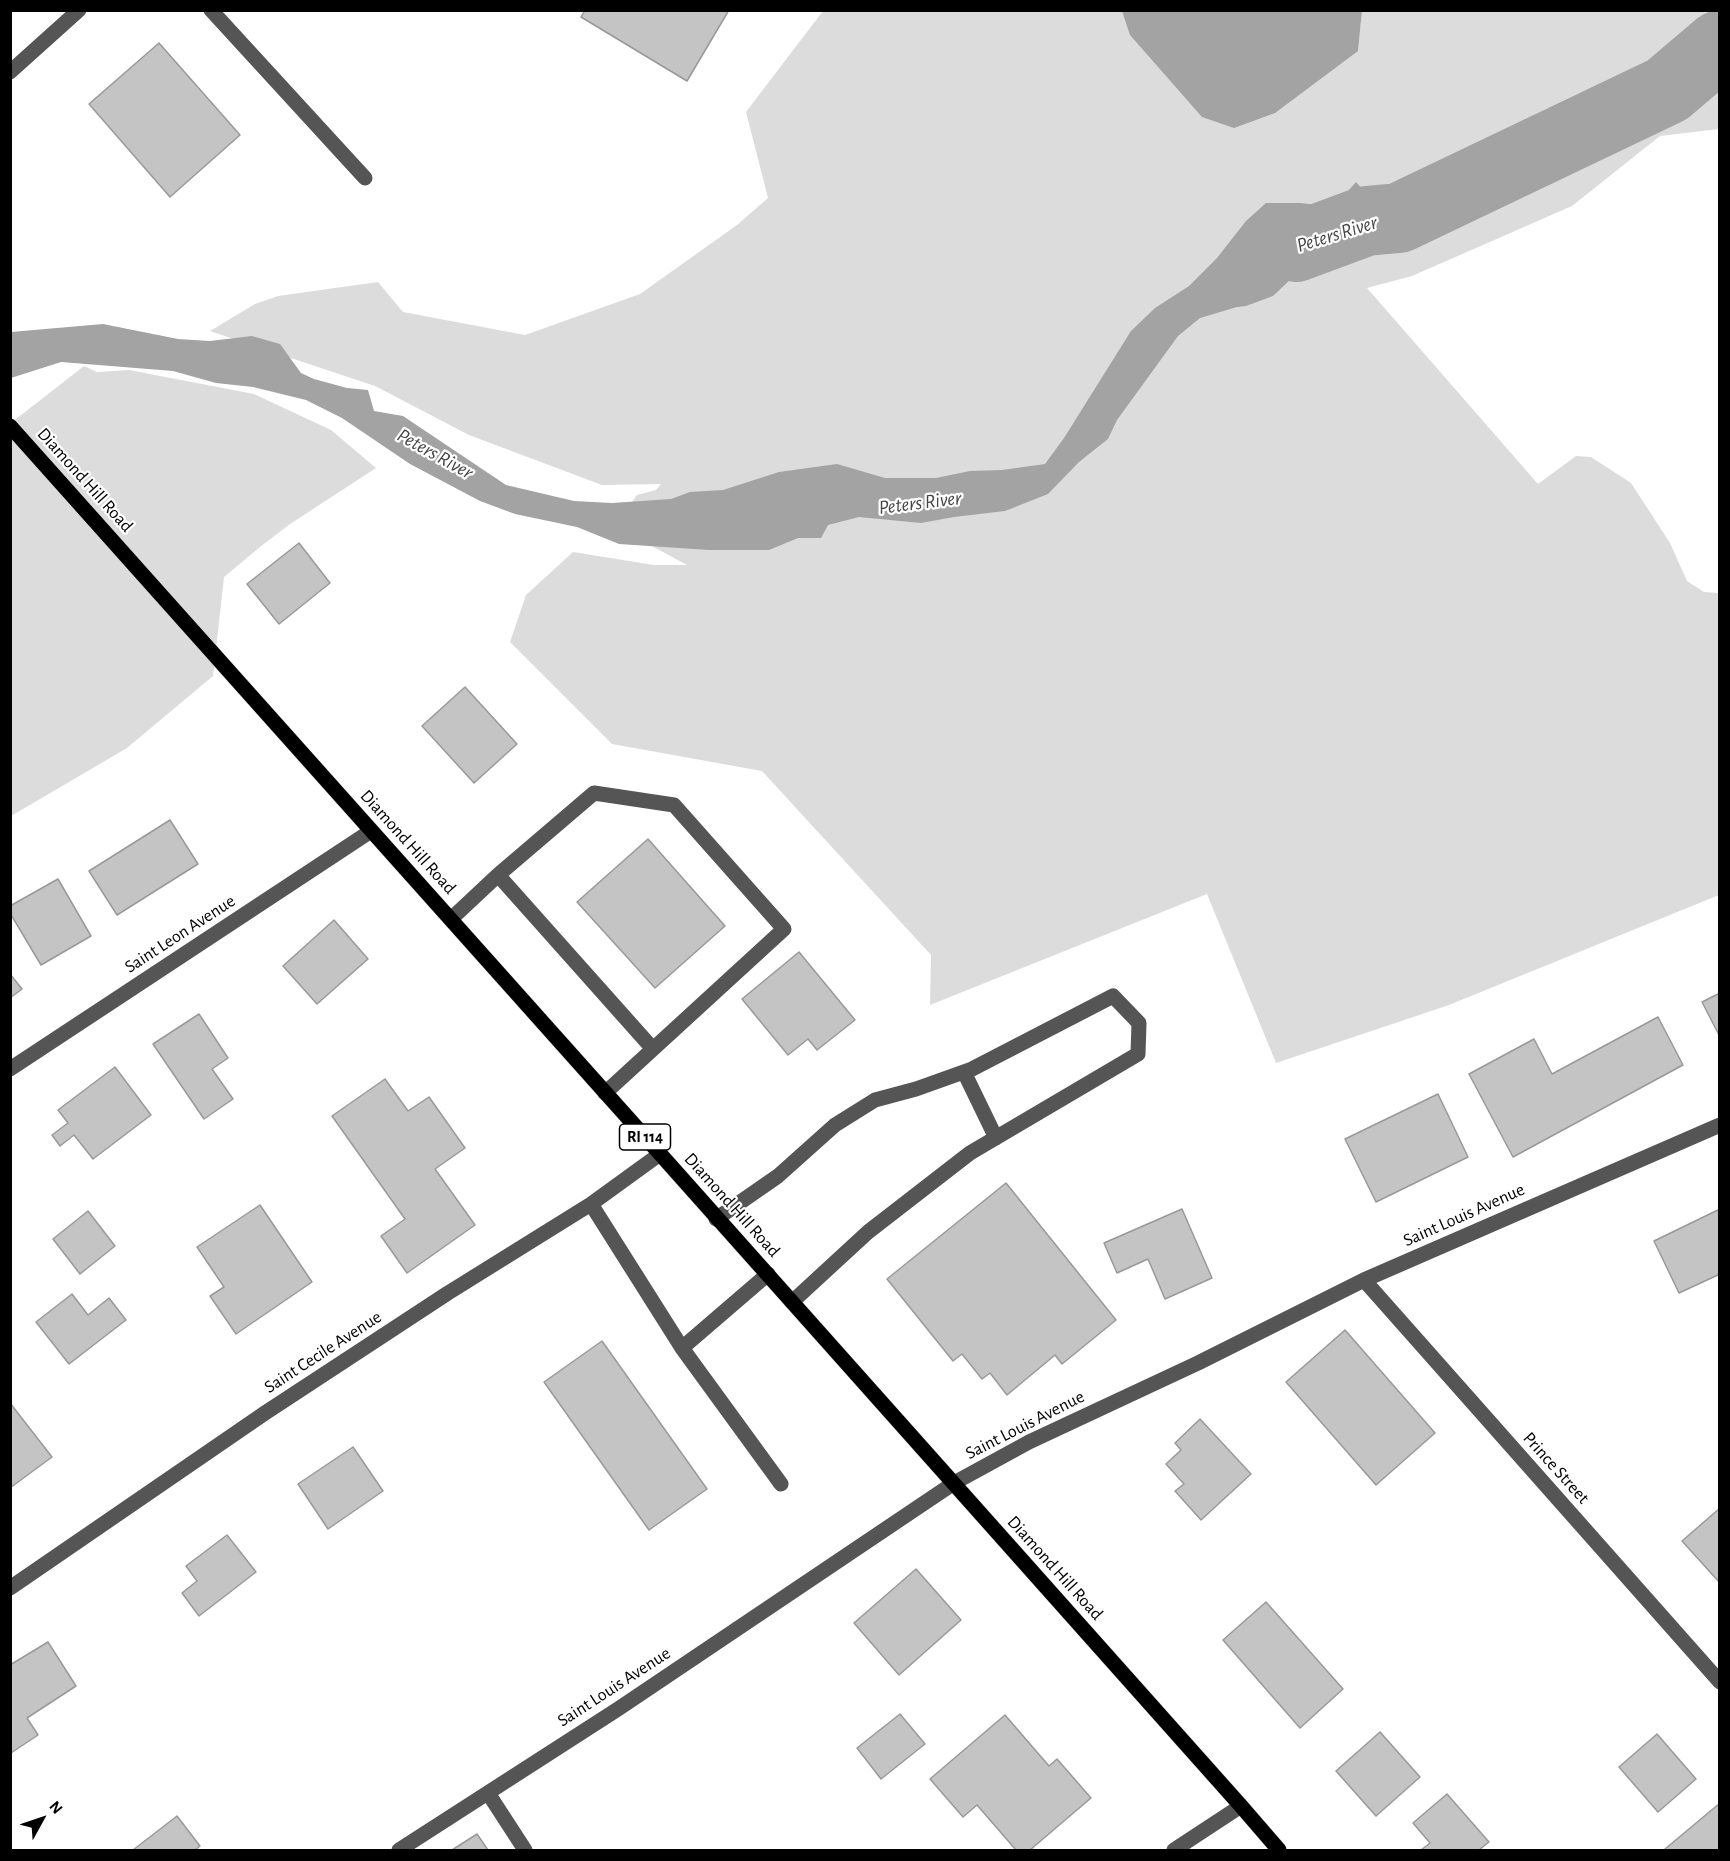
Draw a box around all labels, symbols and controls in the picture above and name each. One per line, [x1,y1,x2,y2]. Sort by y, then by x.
water label: Peters River [1294,210,1380,258]
street label: Diamond Hill Road [32,423,138,537]
water label: Peters River [393,423,477,485]
water label: Peters River [877,486,963,520]
street label: Diamond Hill Road [355,785,461,899]
street label: Saint Leon Avenue [121,890,239,978]
road number: RI 114 [620,1124,670,1150]
street label: Diamond Hill Road [679,1148,785,1262]
street label: Saint Louis Avenue [1400,1179,1528,1251]
street label: Saint Cecile Avenue [260,1306,386,1398]
street label: Saint Louis Avenue [962,1386,1088,1464]
street label: Prince Street [1518,1428,1594,1508]
street label: Diamond Hill Road [1002,1511,1108,1625]
street label: Saint Louis Avenue [553,1642,675,1732]
north arrow [12,1789,72,1849]
text: N [46,1798,65,1817]

